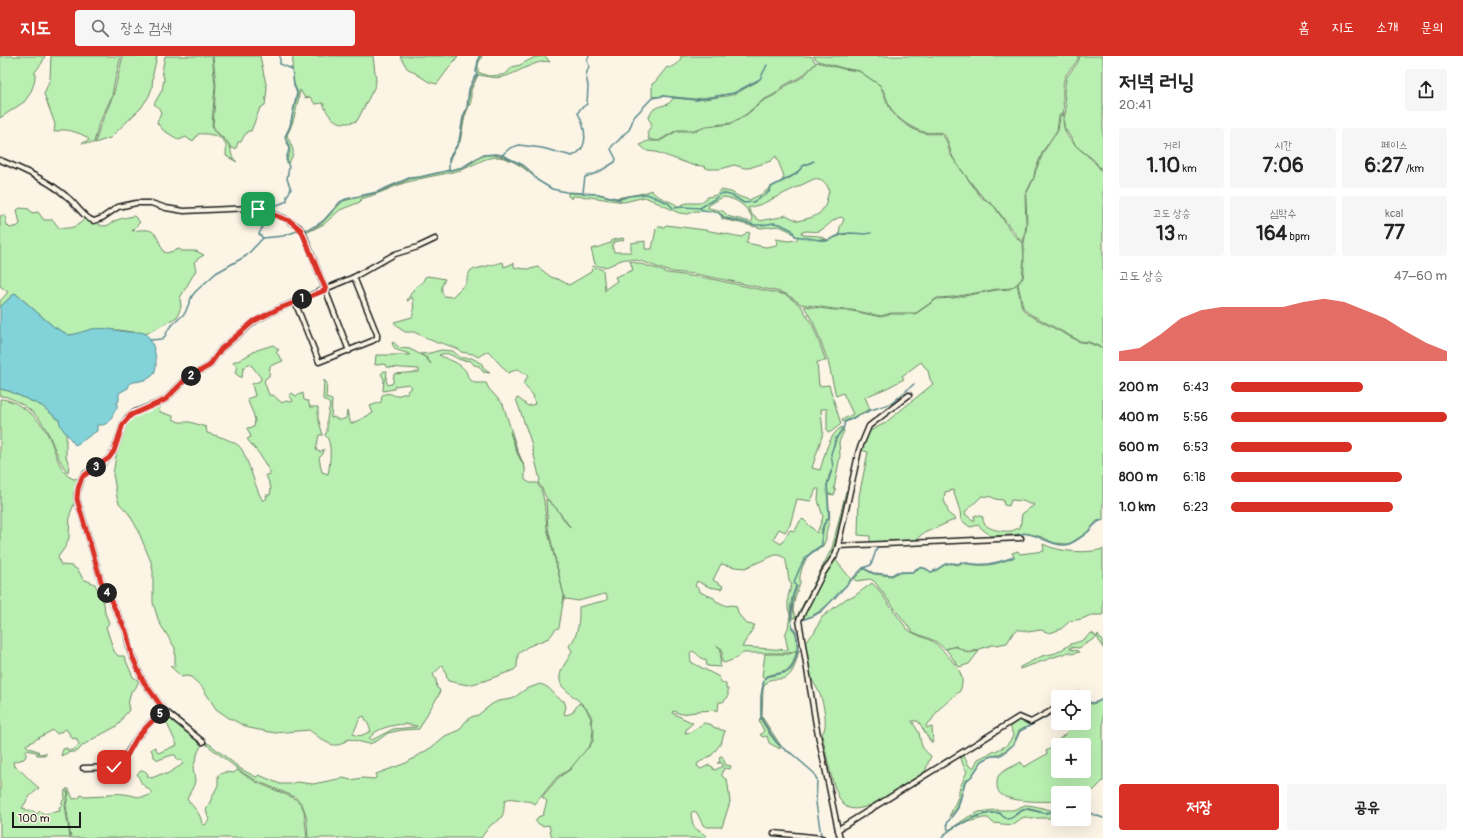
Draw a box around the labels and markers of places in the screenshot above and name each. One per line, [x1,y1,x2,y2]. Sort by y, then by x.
pin [241,192,275,226]
pin: 1 [292,289,312,309]
pin: 2 [181,366,201,386]
pin: 3 [86,457,106,477]
pin: 4 [97,583,117,603]
pin: 5 [150,704,170,724]
pin [97,750,131,784]

